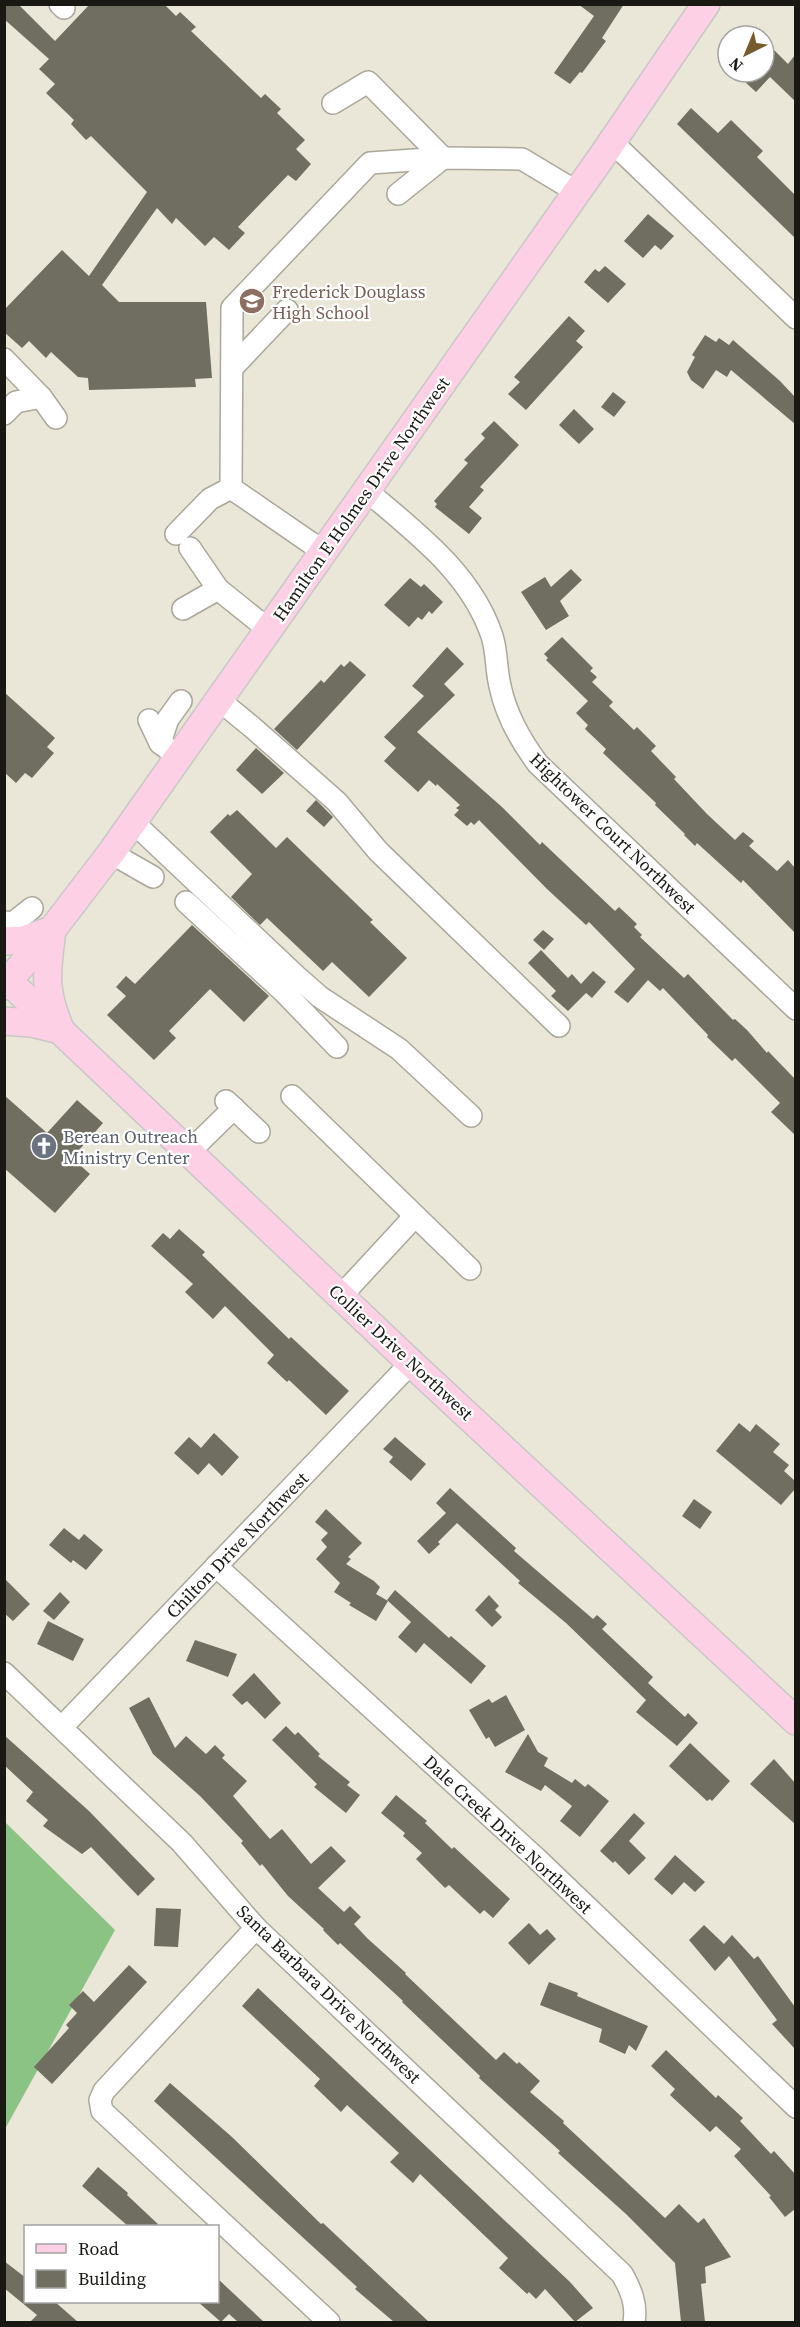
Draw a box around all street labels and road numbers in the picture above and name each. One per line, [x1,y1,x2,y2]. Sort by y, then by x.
street label: Hamilton E Holmes Drive Northwest [267,372,455,626]
street label: Hightower Court Northwest [524,747,702,919]
street label: Collier Drive Northwest [323,1278,479,1426]
street label: Chilton Drive Northwest [160,1466,314,1624]
street label: Dale Creek Drive Northwest [418,1749,598,1919]
street label: Santa Barbara Drive Northwest [231,1899,427,2089]

